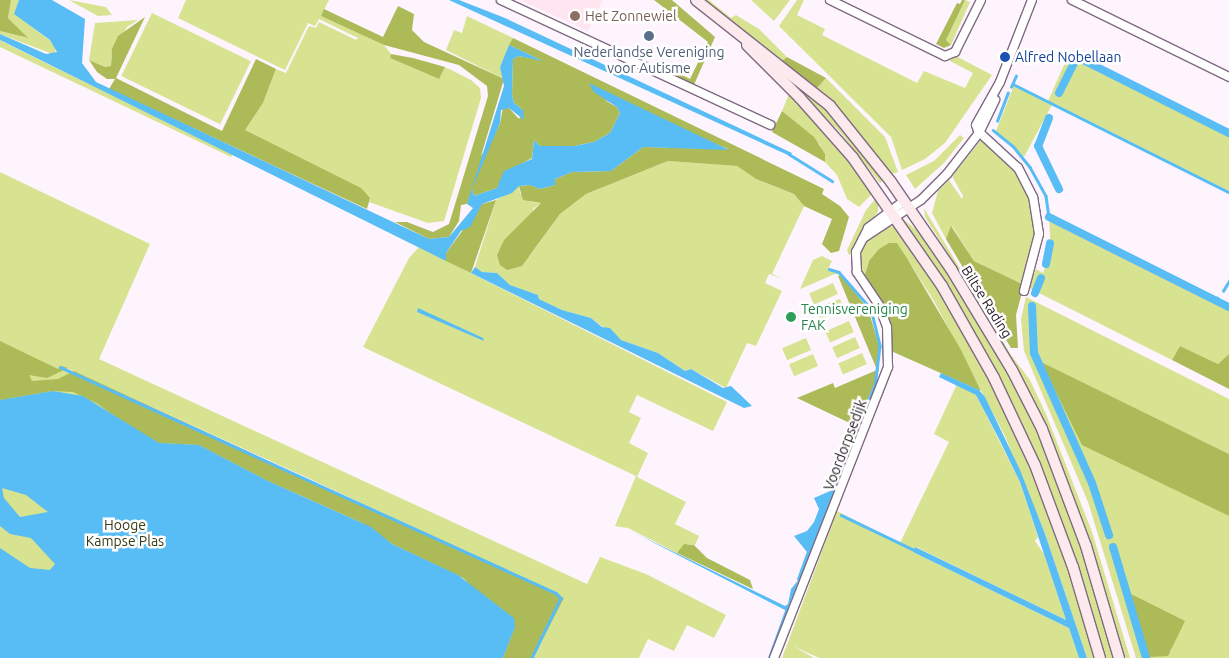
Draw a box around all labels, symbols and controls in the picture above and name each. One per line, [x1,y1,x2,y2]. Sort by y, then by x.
place label: Het Zonnewiel [585,8,677,24]
marker: Het Zonnewiel [569,10,581,22]
marker: Nederlandse Vereniging voor Autisme [643,30,655,42]
place label: Nederlandse Vereniging voor Autisme [573,44,725,76]
place label: Alfred Nobellaan [1015,49,1121,65]
marker: Alfred Nobellaan [999,51,1011,63]
street label: Biltse Rading [958,263,1016,341]
place label: Tennisvereniging FAK [801,301,908,334]
marker: Tennisvereniging FAK [785,311,797,323]
street label: Voordorpsedijk [820,397,870,493]
park label: Hooge Kampse Plas [86,517,164,550]

